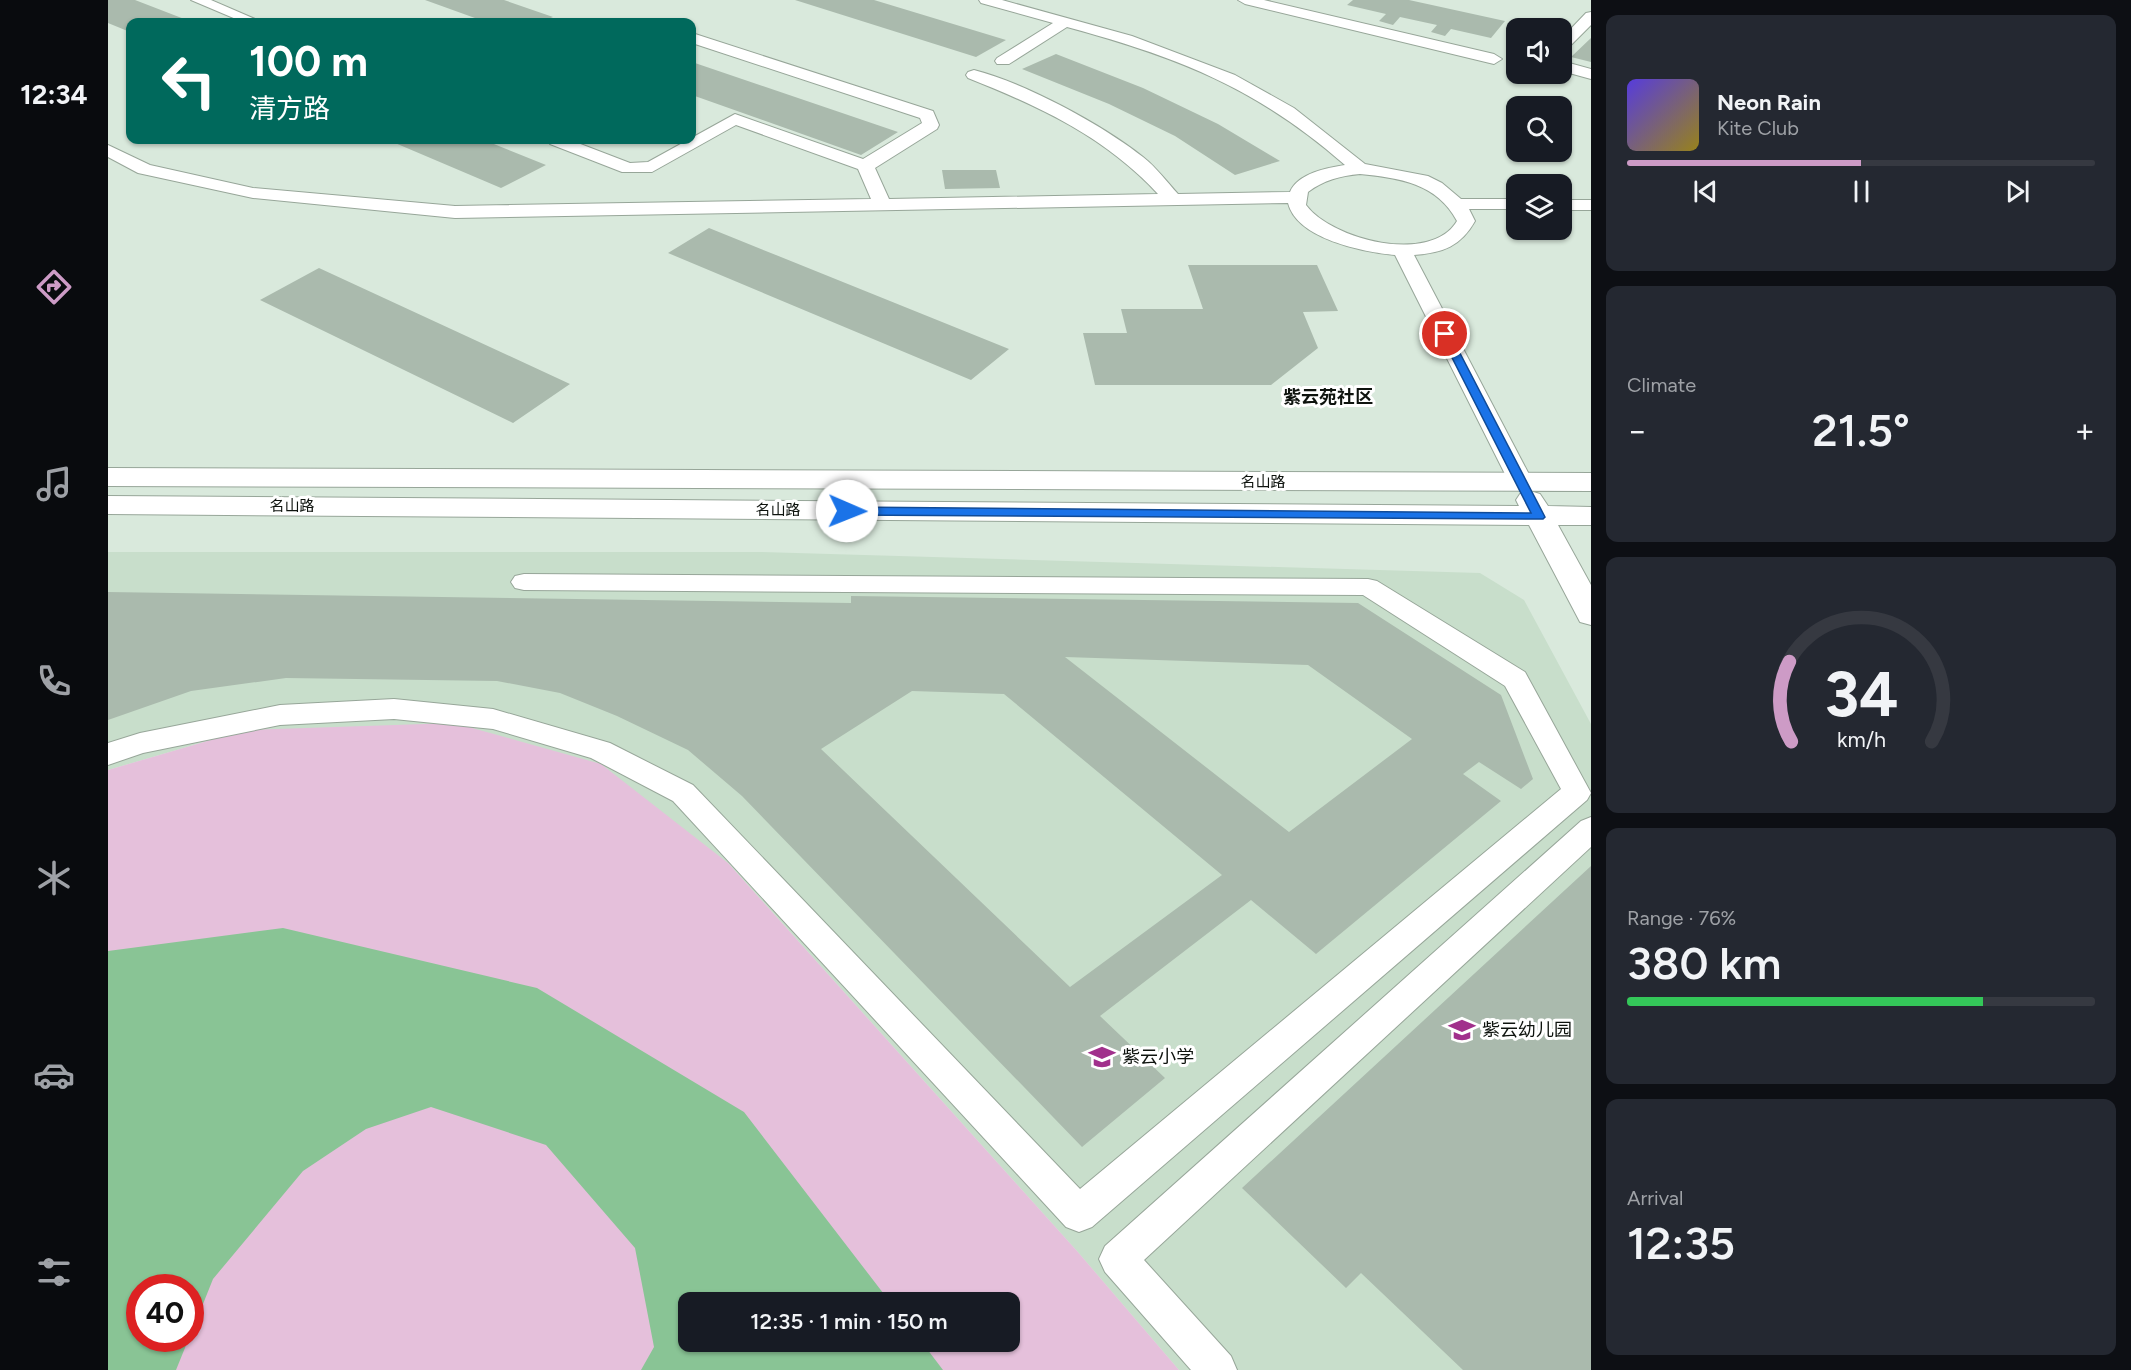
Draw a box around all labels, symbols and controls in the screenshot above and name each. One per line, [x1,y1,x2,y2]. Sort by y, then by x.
map controls [1506,18,1572,240]
button: sound [1506,18,1572,84]
text: 100 m [249,36,368,87]
icon: left [150,42,228,120]
text: 12:34 [20,78,88,111]
text: Neon Rain [1717,89,1821,116]
text: 清方路 [249,92,330,125]
button: search [1506,96,1572,162]
text: Kite Club [1717,116,1799,140]
button: layers [1506,174,1572,240]
icon: previous [1689,175,1722,208]
icon: pause [1845,175,1878,208]
icon: next [2001,175,2034,208]
icon: directions [33,266,75,308]
pin [1419,308,1470,359]
icon: arrive [1428,317,1461,350]
text: Climate [1627,373,1696,397]
district label: 紫云苑社区 [1283,386,1373,408]
text: 21.5° [1812,403,1910,457]
text: − [1627,411,1648,450]
text: + [2074,411,2095,450]
icon: music [33,463,75,505]
street label: 名山路 [1240,473,1286,491]
position arrow [815,479,879,543]
street label: 名山路 [269,497,315,515]
street label: 名山路 [755,501,801,519]
text: 34 [1824,657,1898,732]
icon: phone [33,660,75,702]
text: km/h [1837,727,1885,752]
icon: climate [33,857,75,899]
text: Range · 76% [1627,906,1736,930]
text: 380 km [1627,936,1781,990]
school or university icon: 紫云幼儿园 [1447,1015,1477,1045]
place label: 紫云幼儿园 [1482,1019,1572,1041]
school or university icon: 紫云小学 [1087,1042,1117,1072]
place label: 紫云小学 [1122,1046,1194,1068]
icon: car [33,1054,75,1096]
text: Arrival [1627,1186,1683,1210]
text: 12:35 [1627,1216,1735,1270]
icon: filters [33,1251,75,1293]
speed limit sign: 40 [126,1274,204,1352]
text: 12:35 · 1 min · 150 m [750,1308,948,1335]

